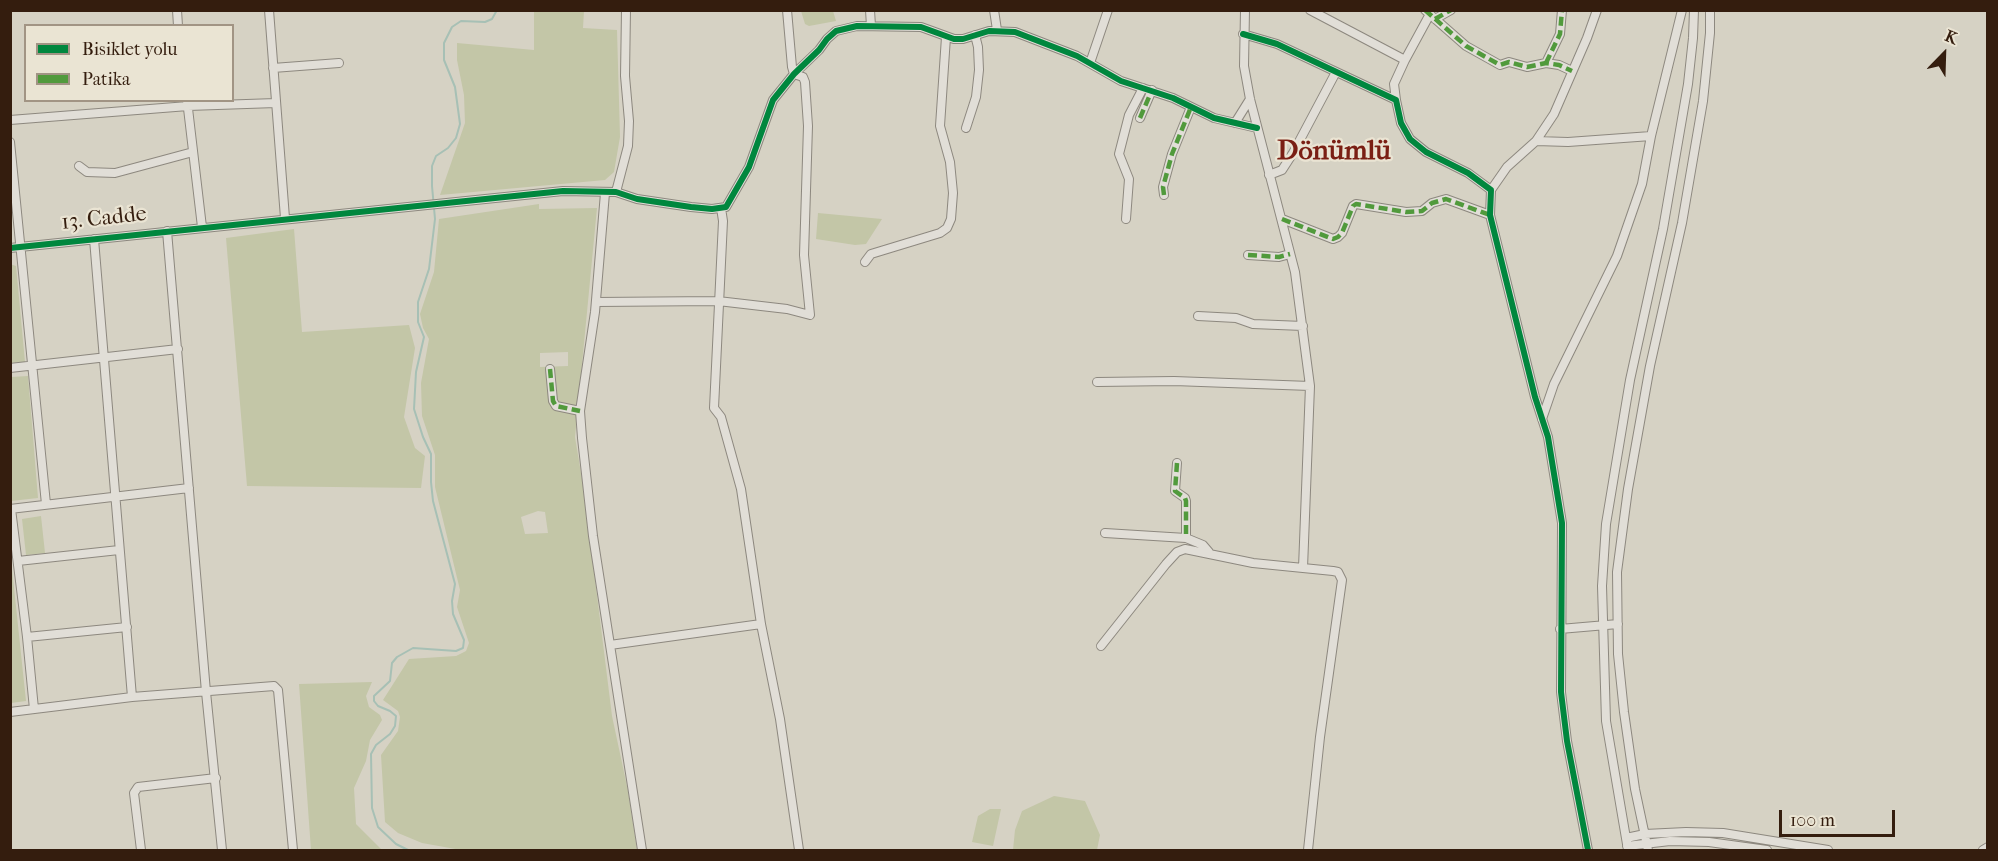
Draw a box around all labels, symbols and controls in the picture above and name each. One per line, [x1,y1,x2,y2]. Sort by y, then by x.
legend [24,24,234,102]
north arrow [1914,24,1974,84]
text: K [1942,26,1960,48]
text: Bisiklet yolu [82,39,178,60]
text: Patika [82,69,130,90]
district label: Dönümlü [1277,135,1391,169]
street label: 13. Cadde [60,201,148,237]
scale bar [1782,798,1898,836]
text: 100 m [1790,810,1835,831]

